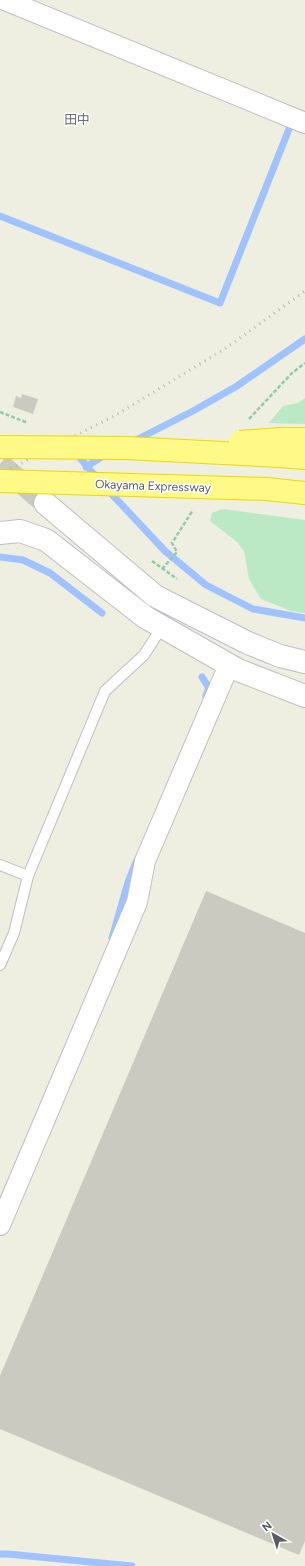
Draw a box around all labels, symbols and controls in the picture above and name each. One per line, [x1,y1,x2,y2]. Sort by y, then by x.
district label: 田中 [64,112,90,127]
street label: Okayama Expressway [95,477,212,495]
north arrow [253,1514,293,1554]
text: N [260,1519,274,1534]

